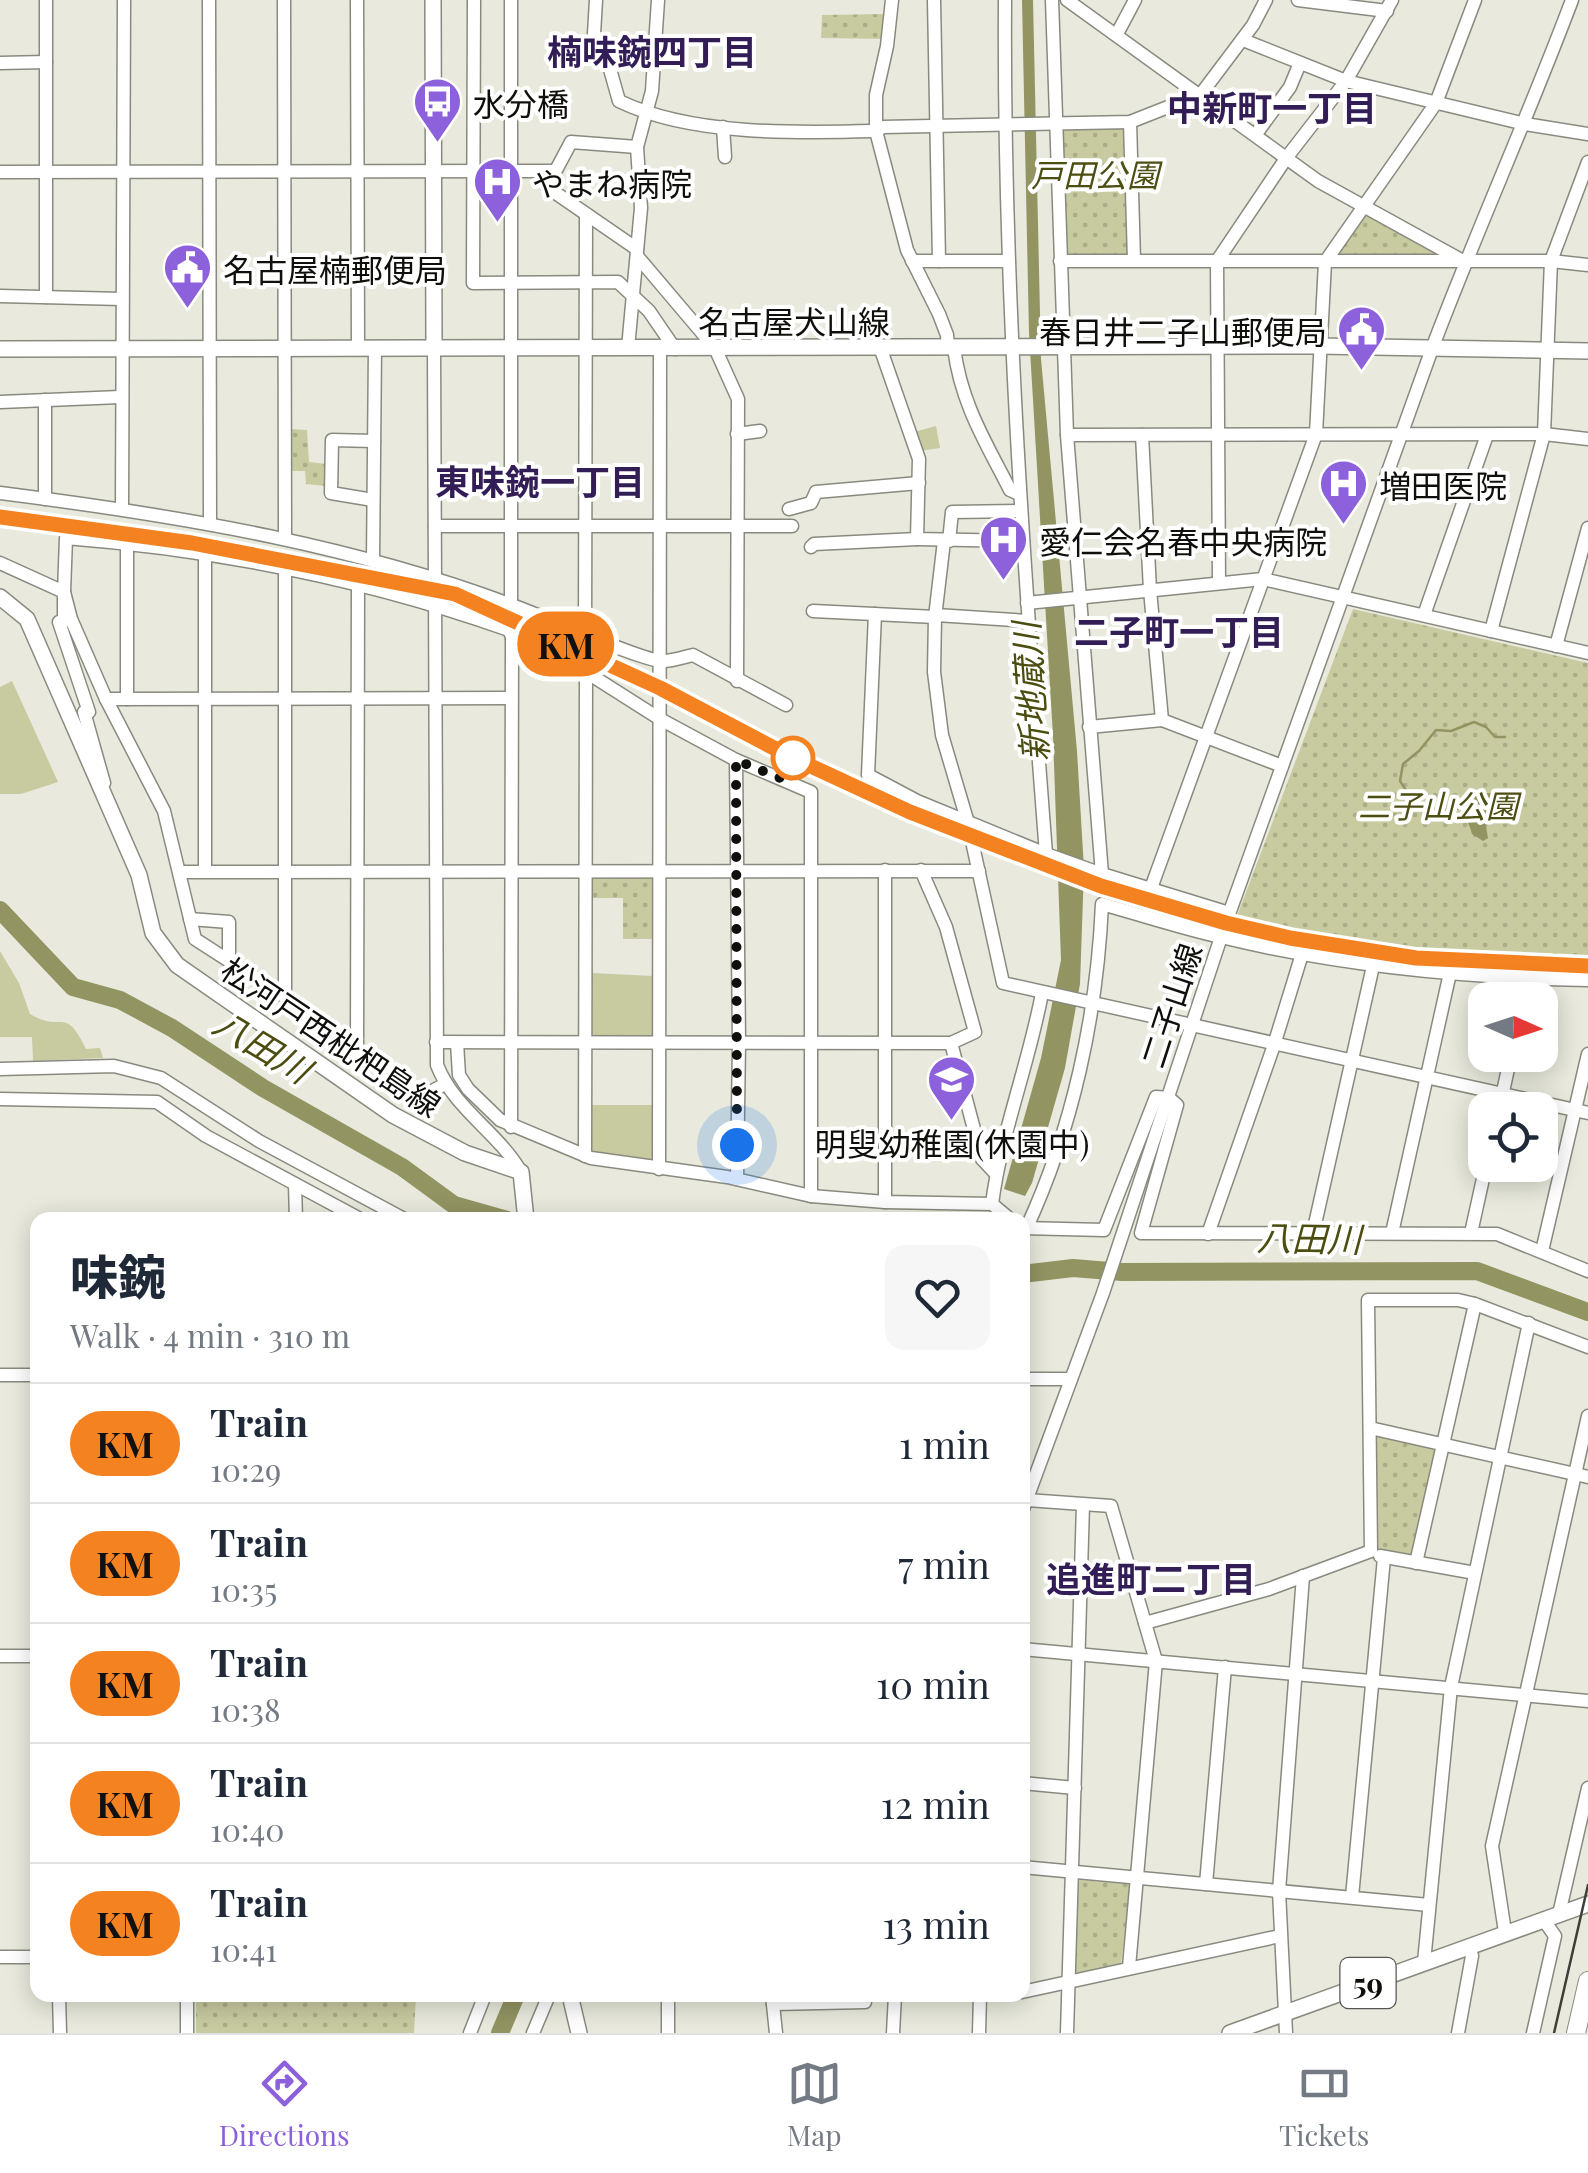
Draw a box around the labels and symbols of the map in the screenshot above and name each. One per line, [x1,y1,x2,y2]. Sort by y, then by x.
district label: 楠味鋺四丁目 [547,27,757,74]
bus stop icon: 水分橋 [412,76,464,144]
place label: 水分橋 [473,81,569,124]
district label: 中新町一丁目 [1167,83,1377,130]
park label: 戸田公園 [1031,152,1163,195]
hospital icon: やまね病院 [471,156,523,224]
place label: やまね病院 [532,161,692,204]
public building icon: 名古屋楠郵便局 [162,242,214,310]
place label: 名古屋楠郵便局 [223,247,447,290]
street label: 名古屋犬山線 [698,299,890,342]
public building icon: 春日井二子山郵便局 [1336,304,1388,372]
place label: 春日井二子山郵便局 [1039,309,1327,352]
district label: 東味鋺一丁目 [435,457,645,504]
hospital icon: 増田医院 [1318,458,1370,526]
place label: 増田医院 [1379,463,1507,506]
hospital icon: 愛仁会名春中央病院 [978,514,1030,582]
place label: 愛仁会名春中央病院 [1039,519,1327,562]
district label: 二子町一丁目 [1074,607,1284,654]
line badge: KM [521,612,611,676]
water label: 新地蔵川 [1000,617,1057,763]
unlabelled marker [772,737,814,779]
park label: 二子山公園 [1358,783,1522,826]
street label: 二子山線 [1130,937,1210,1073]
street label: 松河戸西枇杷島線 [214,947,450,1125]
north arrow [1468,982,1558,1072]
water label: 八田川 [206,998,324,1094]
school or university icon: 明叟幼稚園(休園中) [926,1054,978,1122]
your location [712,1120,762,1170]
place label: 明叟幼稚園(休園中) [815,1121,1089,1164]
water label: 八田川 [1256,1213,1366,1261]
district label: 追進町二丁目 [1046,1554,1256,1601]
road number: 59 [1340,1958,1396,2008]

